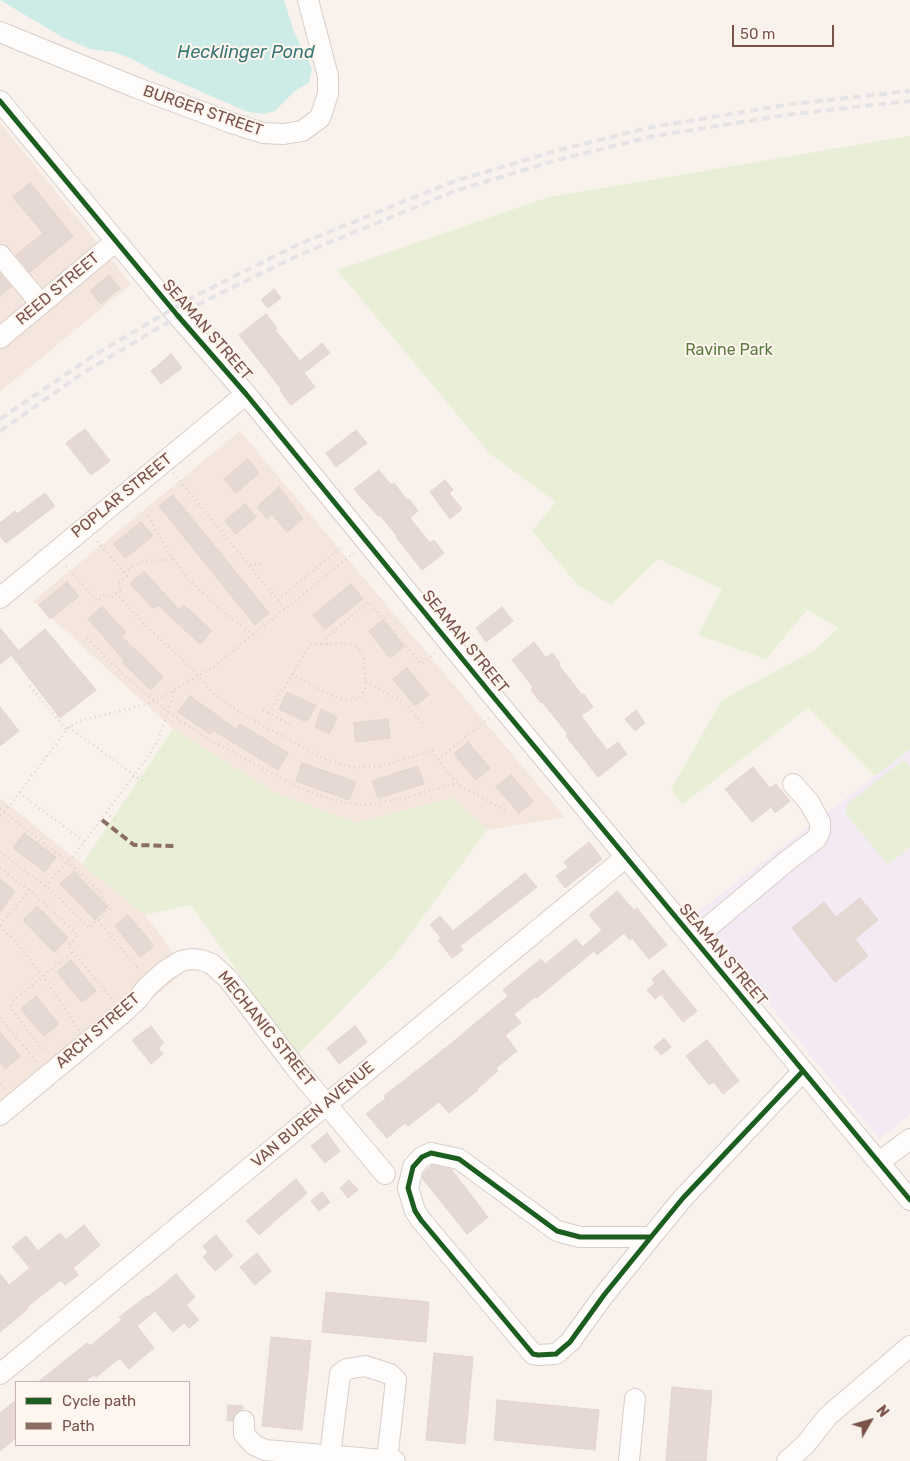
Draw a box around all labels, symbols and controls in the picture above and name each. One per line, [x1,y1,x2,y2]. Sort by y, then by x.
scale bar [735,15,838,47]
text: 50 m [740,25,775,43]
water label: Hecklinger Pond [177,42,315,64]
street label: BURGER STREET [141,81,265,141]
street label: REED STREET [12,249,104,329]
street label: SEAMAN STREET [158,276,256,384]
park label: Ravine Park [685,340,773,360]
street label: POPLAR STREET [68,450,176,542]
street label: SEAMAN STREET [418,587,512,697]
street label: SEAMAN STREET [675,900,771,1010]
street label: MECHANIC STREET [213,967,319,1091]
street label: ARCH STREET [52,989,144,1073]
street label: VAN BUREN AVENUE [248,1058,378,1172]
legend [15,1381,190,1446]
text: Cycle path [62,1392,136,1410]
north arrow [845,1396,895,1446]
text: N [872,1402,892,1421]
text: Path [62,1417,95,1435]

